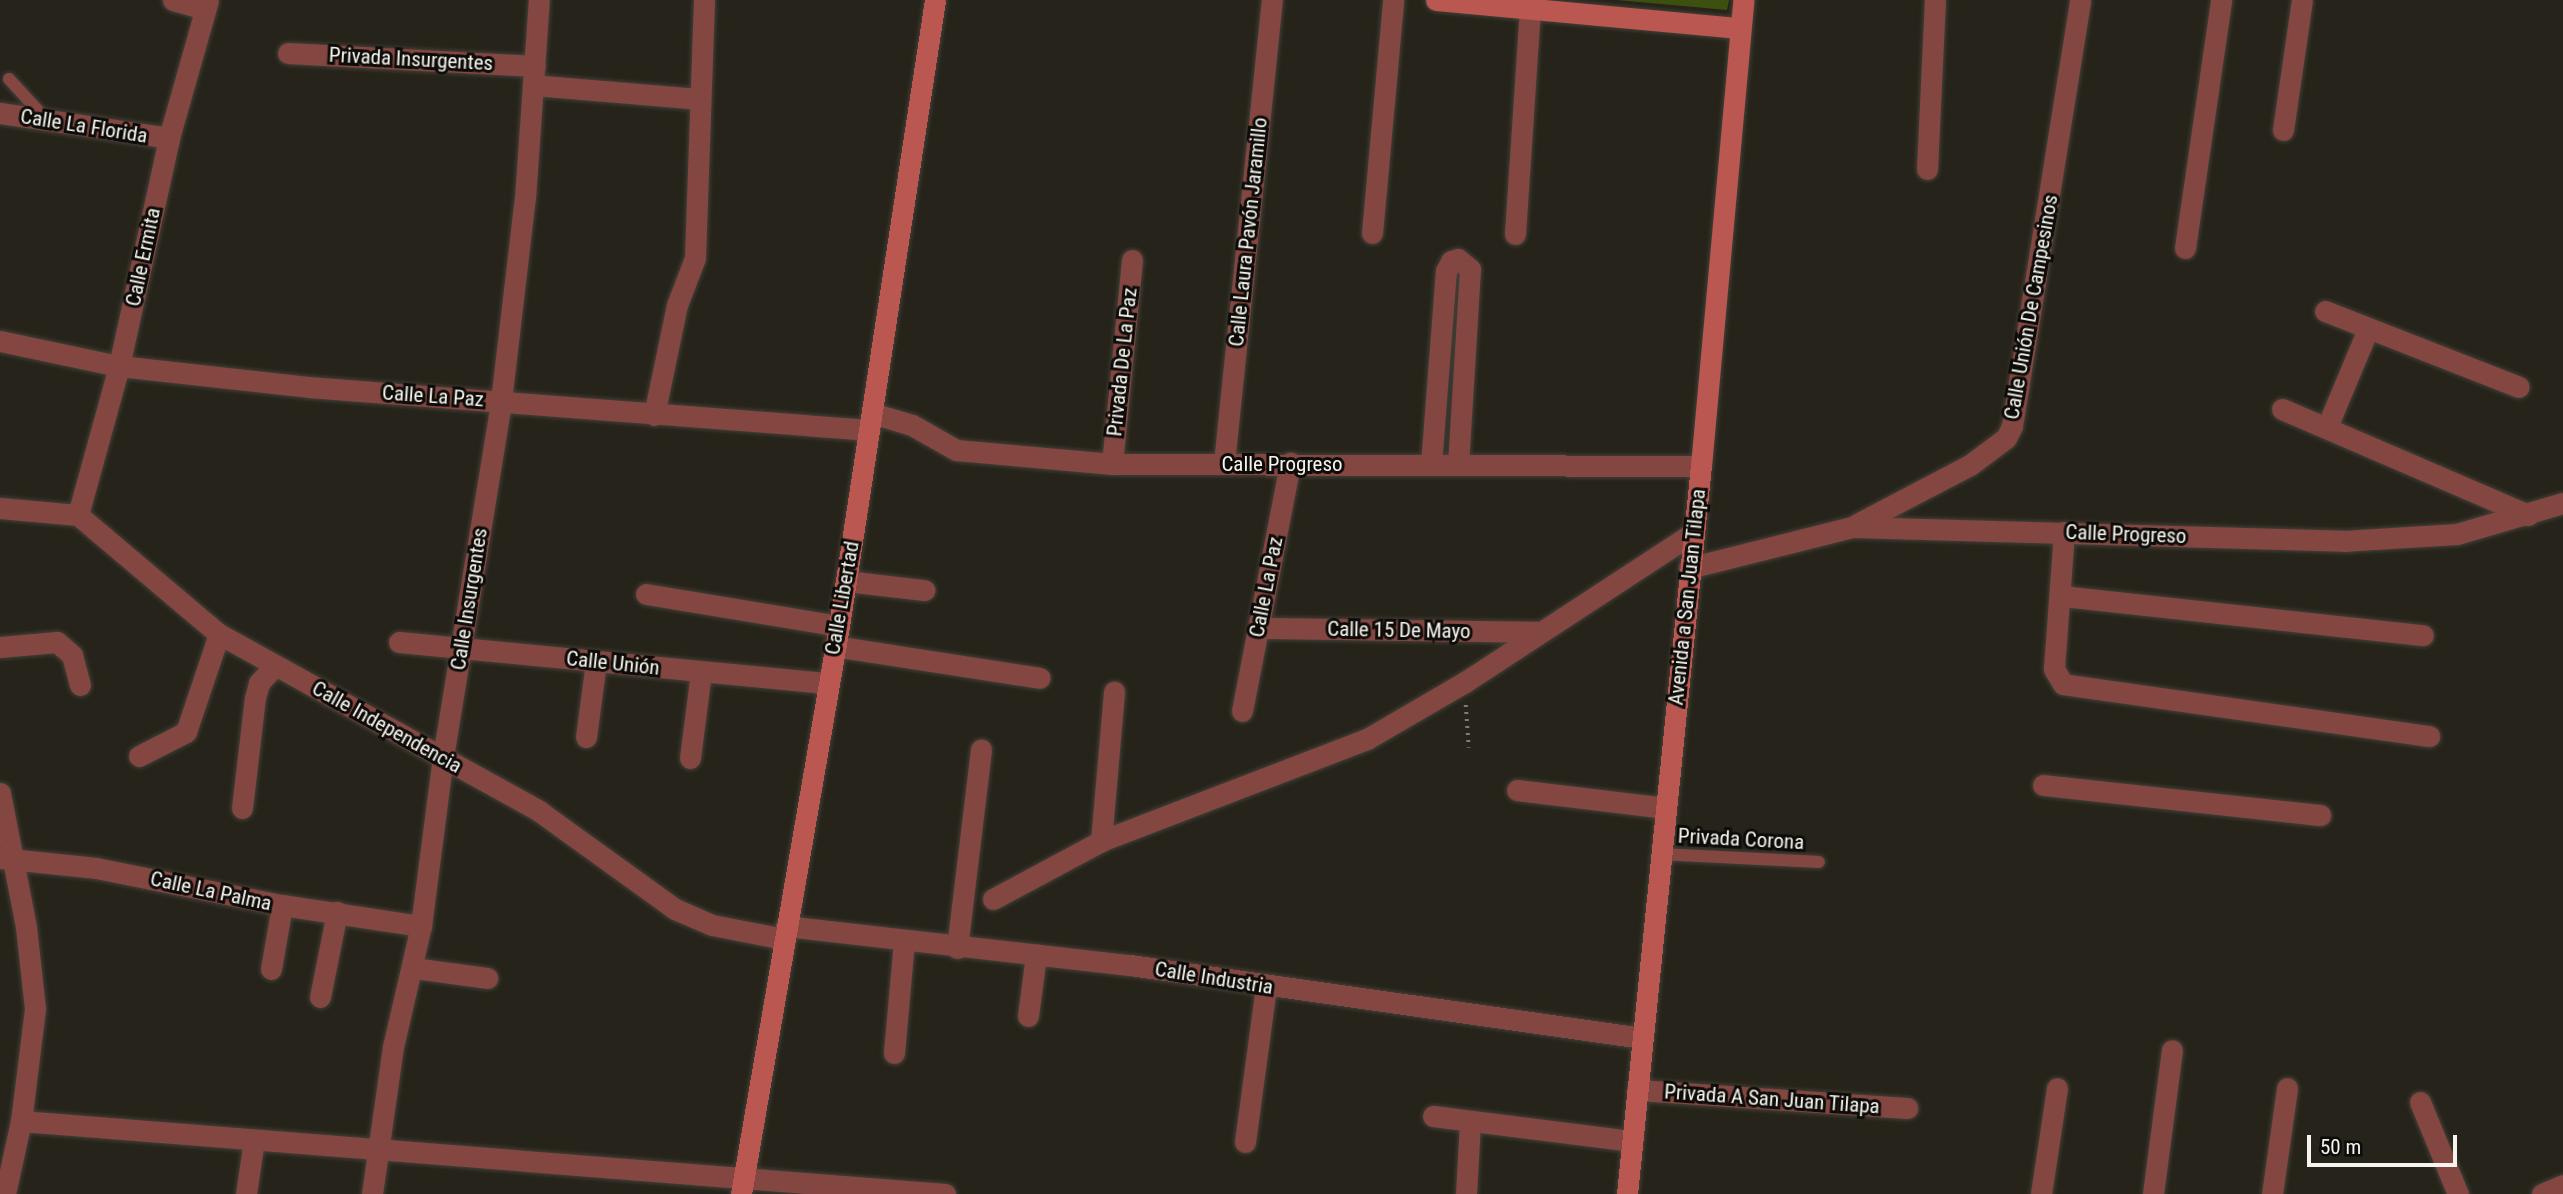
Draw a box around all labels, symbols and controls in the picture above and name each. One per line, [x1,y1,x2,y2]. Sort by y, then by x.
street label: Privada Insurgentes [328,42,494,76]
street label: Calle La Florida [19,104,149,148]
street label: Calle Laura Pavón Jaramillo [1223,116,1273,348]
street label: Calle Unión De Campesinos [1999,193,2063,421]
street label: Calle Ermita [120,205,166,309]
street label: Privada De La Paz [1102,286,1142,438]
street label: Calle La Paz [381,380,485,412]
street label: Calle Progreso [1221,451,1343,477]
street label: Avenida a San Juan Tilapa [1663,487,1711,707]
street label: Calle Progreso [2065,519,2187,549]
street label: Calle Insurgentes [445,526,493,672]
street label: Calle La Paz [1244,535,1288,639]
street label: Calle Libertad [820,539,864,657]
street label: Calle 15 De Mayo [1327,616,1471,644]
street label: Calle Unión [565,646,661,680]
street label: Calle Independencia [308,675,466,779]
street label: Privada Corona [1677,823,1805,855]
street label: Calle La Palma [148,866,274,916]
street label: Calle Industria [1153,956,1275,1000]
street label: Privada A San Juan Tilapa [1663,1079,1881,1119]
scale bar [2311,1120,2462,1164]
text: 50 m [2320,1135,2361,1159]

